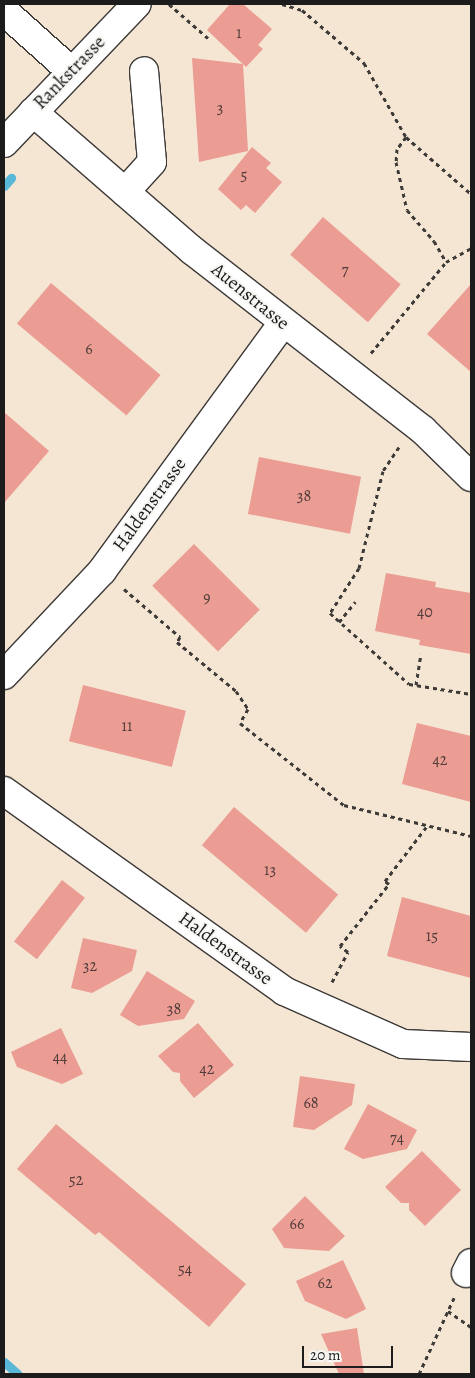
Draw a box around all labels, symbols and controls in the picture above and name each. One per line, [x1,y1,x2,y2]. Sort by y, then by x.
house number: 1 [236,23,242,43]
street label: Rankstrasse [29,31,111,115]
house number: 3 [217,98,223,118]
house number: 5 [241,165,247,185]
street label: Auenstrasse [206,259,294,335]
house number: 7 [342,260,348,280]
house number: 6 [85,339,93,359]
street label: Haldenstrasse [108,454,192,556]
house number: 38 [297,486,311,506]
house number: 9 [203,588,211,608]
house number: 40 [417,602,433,622]
house number: 11 [122,716,132,736]
house number: 42 [433,750,447,770]
house number: 13 [264,860,276,880]
street label: Haldenstrasse [174,907,276,991]
house number: 15 [426,926,438,946]
house number: 32 [83,956,97,976]
house number: 38 [167,999,181,1019]
house number: 44 [53,1047,67,1067]
house number: 42 [200,1059,214,1079]
house number: 68 [303,1093,319,1113]
house number: 74 [390,1128,404,1148]
house number: 52 [69,1170,83,1190]
house number: 66 [290,1214,304,1234]
house number: 54 [178,1259,192,1279]
house number: 62 [318,1273,332,1293]
scale bar [305,1336,396,1368]
text: 20 m [310,1345,341,1365]

